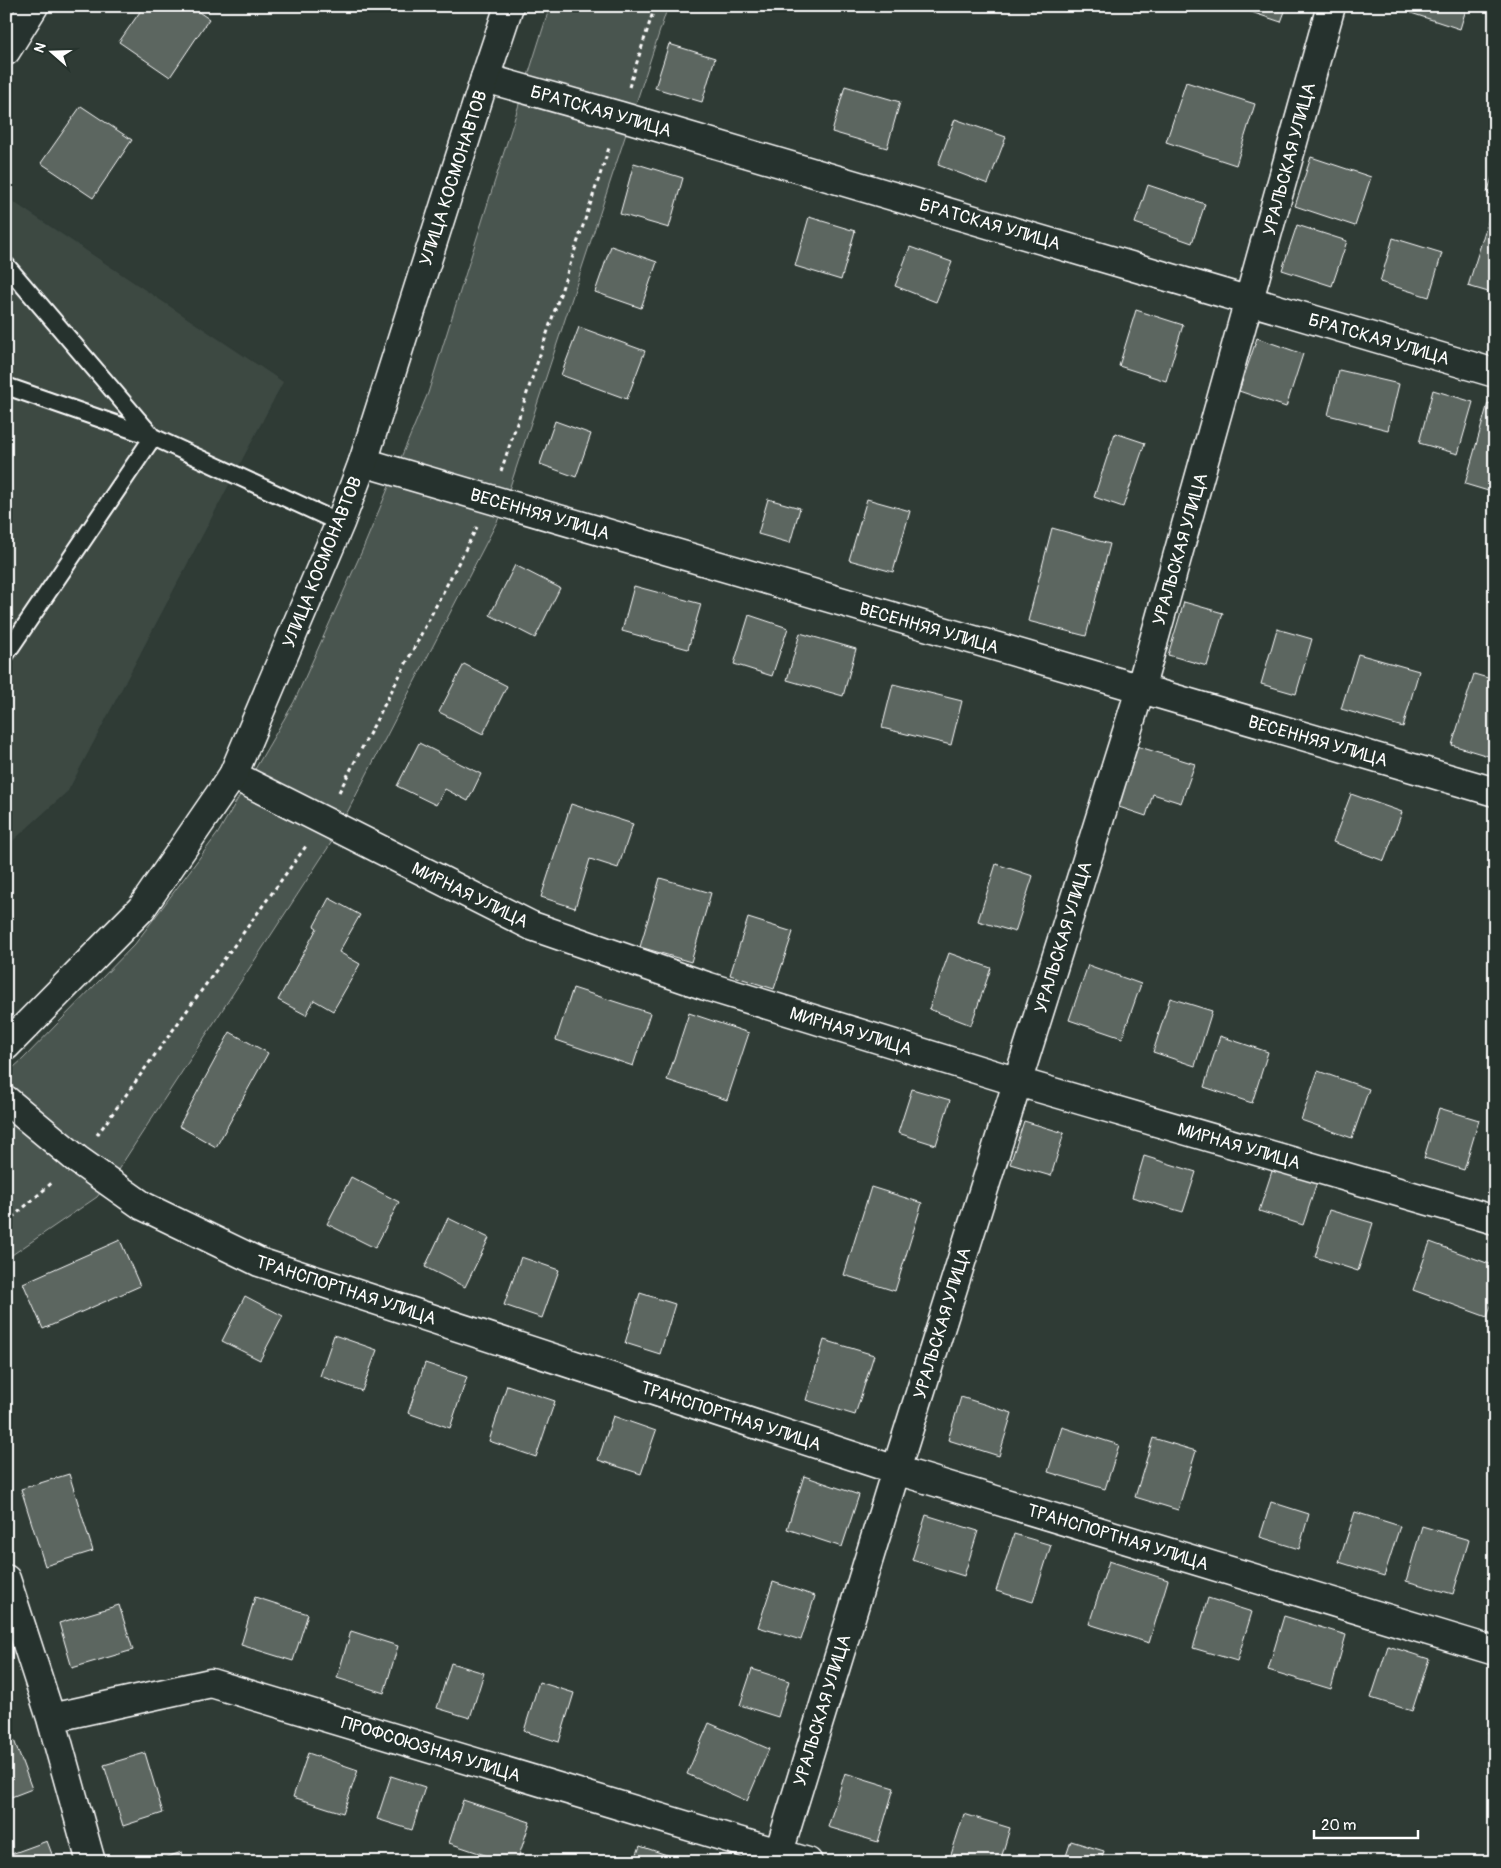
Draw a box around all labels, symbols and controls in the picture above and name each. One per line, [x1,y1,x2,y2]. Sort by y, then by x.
north arrow [28,28,78,78]
text: N [31,40,50,55]
street label: БРАТСКАЯ УЛИЦА [528,80,674,143]
street label: УРАЛЬСКАЯ УЛИЦА [1258,80,1321,238]
street label: УЛИЦА КОСМОНАВТОВ [414,88,493,269]
street label: БРАТСКАЯ УЛИЦА [917,193,1063,256]
street label: БРАТСКАЯ УЛИЦА [1306,308,1452,371]
street label: УРАЛЬСКАЯ УЛИЦА [1148,470,1213,628]
street label: УЛИЦА КОСМОНАВТОВ [278,473,367,651]
street label: ВЕСЕННЯЯ УЛИЦА [467,484,613,546]
street label: ВЕСЕННЯЯ УЛИЦА [856,598,1002,660]
street label: ВЕСЕННЯЯ УЛИЦА [1245,711,1391,773]
street label: МИРНАЯ УЛИЦА [408,857,532,934]
street label: УРАЛЬСКАЯ УЛИЦА [1029,858,1098,1016]
street label: МИРНАЯ УЛИЦА [787,1002,915,1061]
street label: МИРНАЯ УЛИЦА [1175,1118,1303,1175]
street label: УРАЛЬСКАЯ УЛИЦА [908,1244,977,1402]
street label: ТРАНСПОРТНАЯ УЛИЦА [253,1250,439,1331]
street label: ТРАНСПОРТНАЯ УЛИЦА [638,1376,824,1457]
street label: ТРАНСПОРТНАЯ УЛИЦА [1024,1499,1212,1576]
street label: УРАЛЬСКАЯ УЛИЦА [788,1631,857,1789]
street label: ПРОФСОЮЗНАЯ УЛИЦА [338,1711,524,1788]
scale bar [1314,1808,1417,1840]
text: 20 m [1321,1816,1356,1835]

